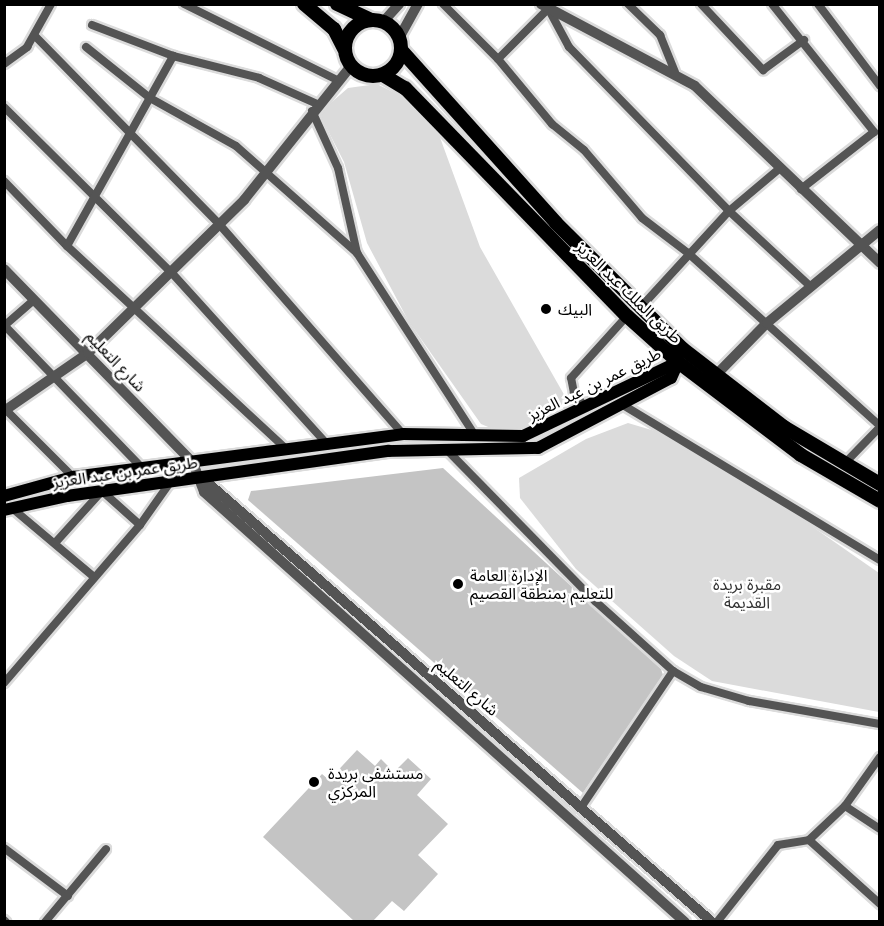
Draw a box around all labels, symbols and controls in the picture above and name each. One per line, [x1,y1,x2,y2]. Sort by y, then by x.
street label: طريق الملك عبد العزيز [572,237,686,347]
place label: البيك [558,299,592,319]
marker: البيك [539,302,553,316]
street label: شارع التعليم [82,327,150,395]
street label: طريق عمر بن عبد العزيز [524,343,664,425]
street label: طريق عمر بن عبد العزيز [51,452,199,492]
place label: الإدارة العامة للتعليم بمنطقة القصيم [470,565,613,603]
park label: مقبرة بريدة القديمة [713,574,781,612]
marker: الإدارة العامة للتعليم بمنطقة القصيم [451,577,465,591]
street label: شارع التعليم [432,654,502,720]
place label: مستشفى بريدة المركزي [328,763,423,801]
marker: مستشفى بريدة المركزي [305,773,323,791]

